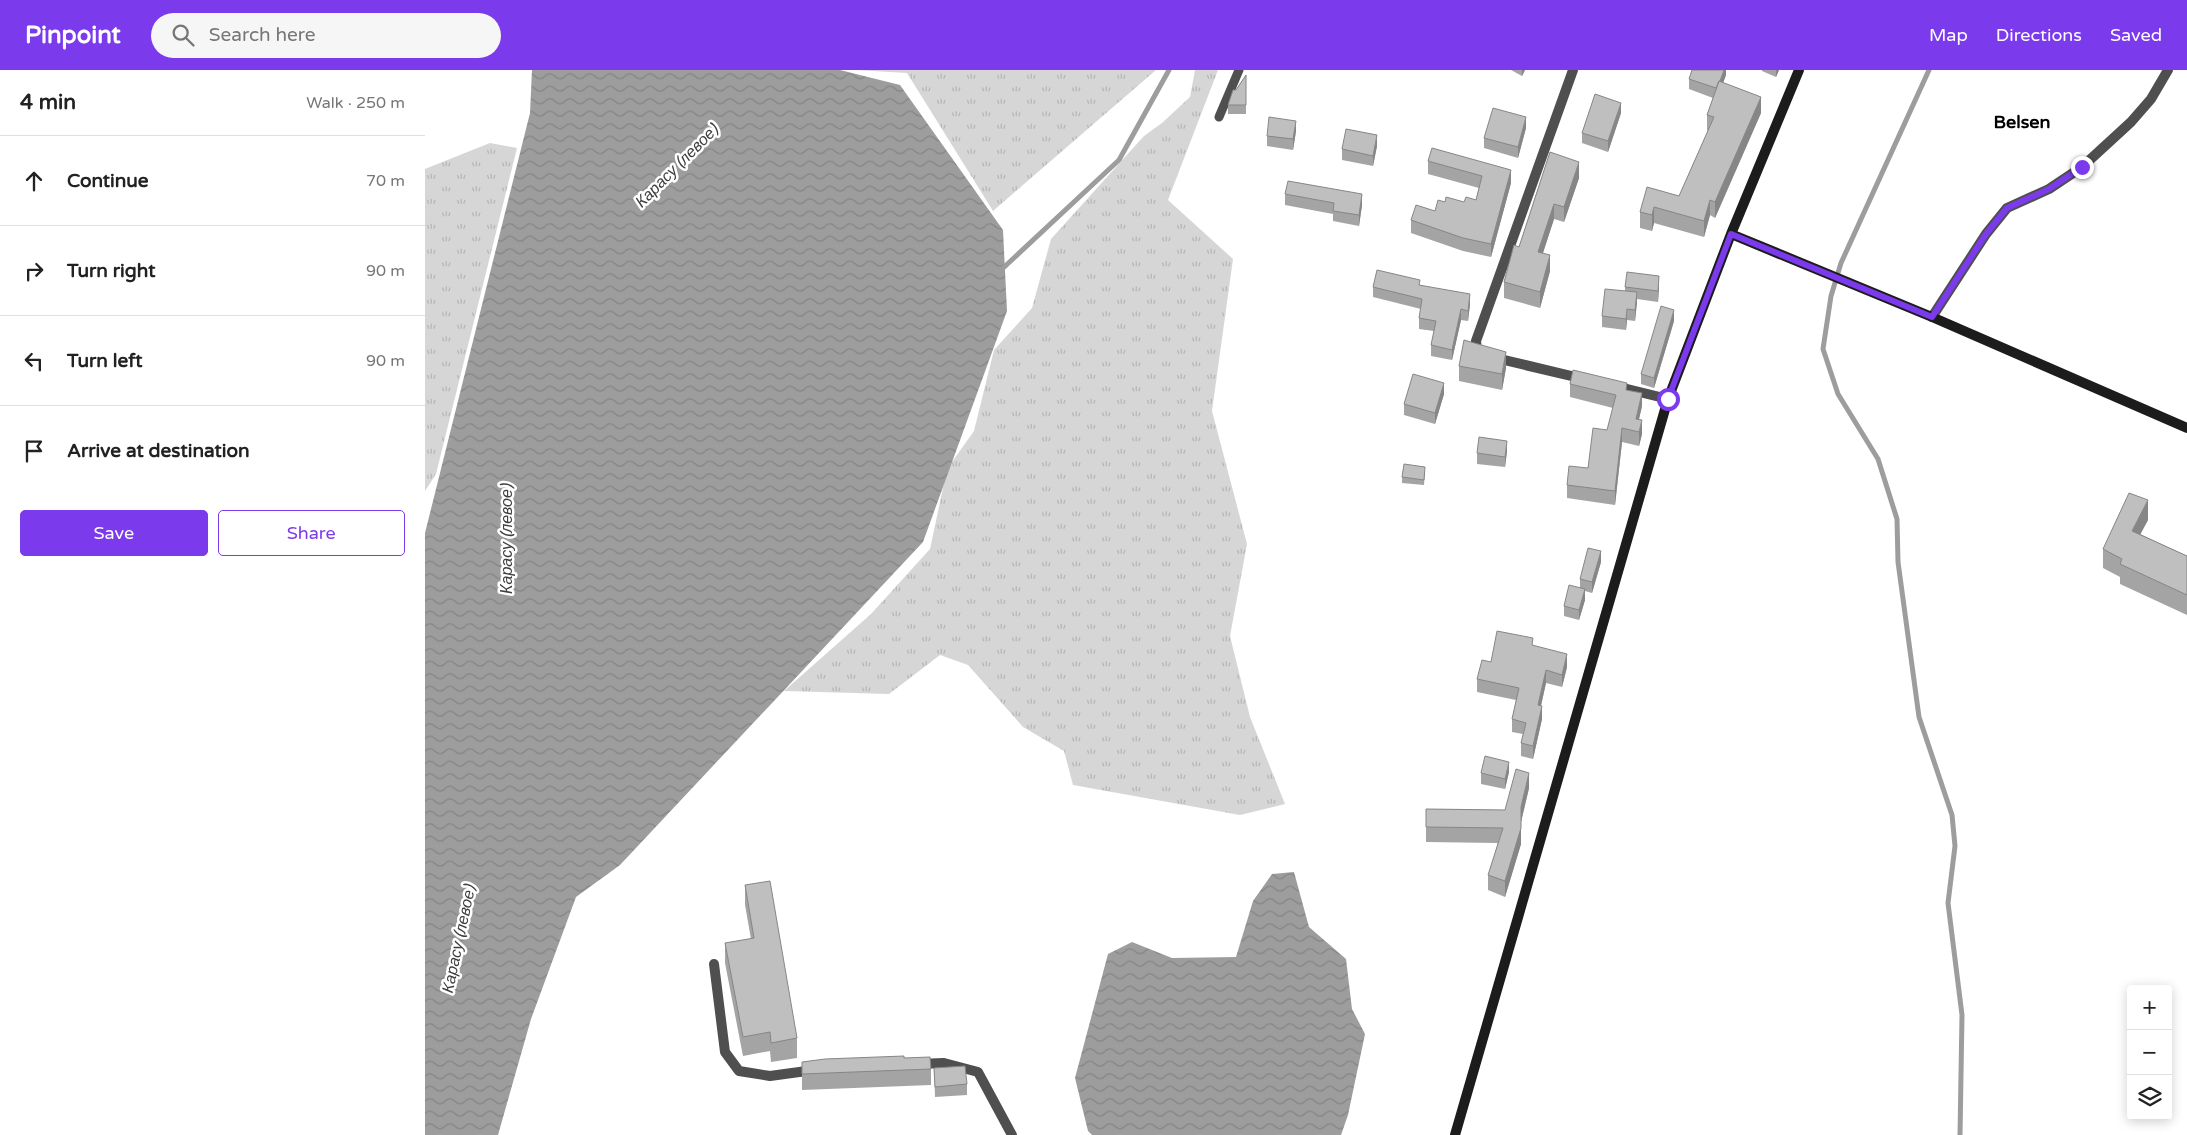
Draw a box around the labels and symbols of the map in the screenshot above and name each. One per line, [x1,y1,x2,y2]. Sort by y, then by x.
district label: Belsen [1994,111,2050,133]
water label: Карасу (левое) [631,119,724,212]
route end [2071,156,2094,179]
route start [1657,388,1680,411]
water label: Карасу (левое) [497,483,517,594]
water label: Карасу (левое) [438,882,480,995]

